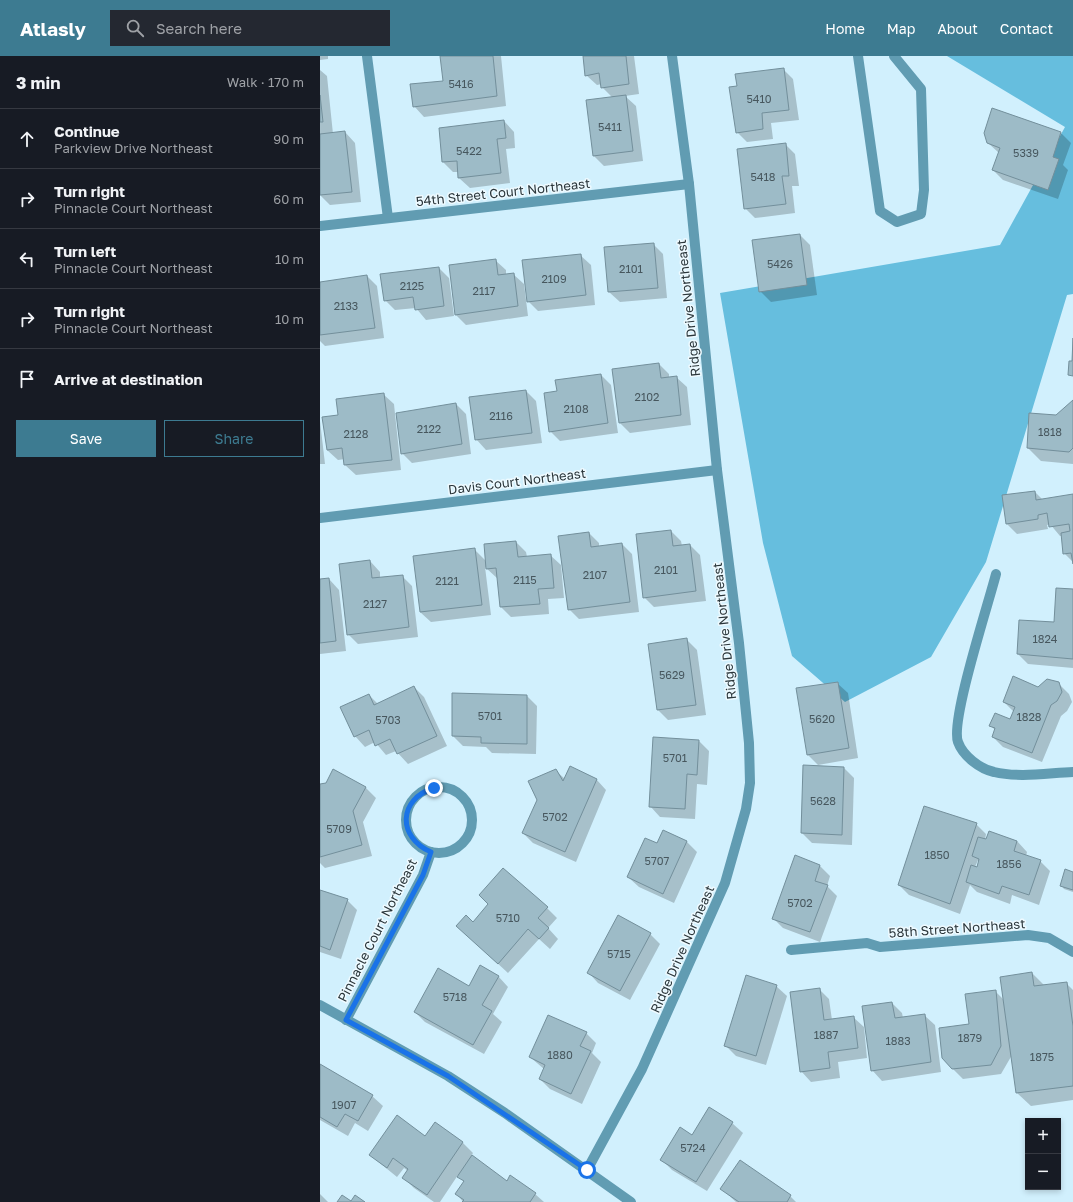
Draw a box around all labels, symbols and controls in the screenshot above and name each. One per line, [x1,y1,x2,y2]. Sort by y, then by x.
search box [110,10,390,46]
text: Atlasly [20,17,86,40]
icon: search [124,17,146,39]
text: Search here [156,19,242,37]
text: Home [825,20,865,37]
text: Map [887,20,915,37]
text: About [937,20,978,37]
text: Contact [1000,20,1053,37]
text: 3 min [16,72,60,93]
text: Walk · 170 m [227,74,304,90]
house number: 5416 [448,77,474,90]
house number: 5410 [746,92,772,105]
house number: 5411 [598,120,622,133]
text: Continue [54,122,120,140]
icon: ahead [16,128,38,150]
text: 90 m [273,131,304,147]
text: Parkview Drive Northeast [54,140,213,156]
house number: 5422 [456,144,482,157]
house number: 5339 [1013,146,1039,159]
house number: 5418 [750,170,776,183]
street label: 54th Street Court Northeast [415,175,591,209]
text: Turn right [54,182,125,200]
icon: right [16,188,38,210]
text: 60 m [273,191,304,207]
text: Pinnacle Court Northeast [54,200,213,216]
street label: Ridge Drive Northeast [673,239,703,377]
text: Turn left [54,242,116,260]
icon: left [16,248,38,270]
text: 10 m [275,251,304,267]
house number: 5426 [767,257,793,270]
text: Pinnacle Court Northeast [54,260,213,276]
house number: 2101 [619,262,643,275]
house number: 2109 [541,272,567,285]
house number: 2125 [400,279,424,292]
house number: 2117 [473,284,496,297]
house number: 2133 [334,299,358,312]
text: Turn right [54,302,125,320]
icon: right [16,308,38,330]
text: 10 m [275,311,304,327]
text: Pinnacle Court Northeast [54,320,213,336]
icon: arrive [16,368,38,390]
text: Arrive at destination [54,370,203,388]
house number: 2102 [635,390,659,403]
house number: 2108 [563,402,589,415]
house number: 2116 [489,409,513,422]
button: Save [16,420,156,457]
button: Share [164,420,304,457]
house number: 2122 [417,422,441,435]
house number: 1818 [1038,425,1062,438]
house number: 2128 [344,427,369,440]
street label: Davis Court Northeast [447,465,587,497]
street label: Ridge Drive Northeast [709,562,739,700]
house number: 2101 [654,563,678,576]
house number: 2107 [583,568,607,581]
house number: 2115 [513,573,537,586]
house number: 2121 [435,574,459,587]
house number: 2127 [363,597,387,610]
house number: 1824 [1032,632,1058,645]
house number: 5629 [659,668,685,681]
house number: 5701 [478,709,502,722]
house number: 1828 [1016,710,1042,723]
house number: 5620 [809,712,835,725]
house number: 5703 [375,713,401,726]
house number: 5701 [663,751,687,764]
route end [425,779,443,797]
house number: 5628 [810,794,836,807]
house number: 5702 [542,810,568,823]
house number: 5709 [326,822,352,835]
house number: 1850 [924,848,950,861]
house number: 5707 [645,854,670,867]
street label: Pinnacle Court Northeast [334,856,420,1004]
house number: 1856 [996,857,1022,870]
street label: Ridge Drive Northeast [647,883,717,1015]
house number: 5702 [787,896,813,909]
house number: 5710 [496,911,520,924]
street label: 58th Street Northeast [888,915,1026,941]
house number: 5715 [607,947,631,960]
house number: 5718 [443,990,467,1003]
house number: 1887 [814,1028,838,1041]
house number: 1879 [958,1031,982,1044]
house number: 1883 [885,1034,911,1047]
house number: 1880 [547,1048,573,1061]
house number: 1875 [1030,1050,1054,1063]
house number: 1907 [332,1098,356,1111]
map controls [1025,1118,1061,1190]
button: + [1025,1118,1061,1154]
house number: 5724 [680,1141,706,1154]
button: − [1025,1154,1061,1190]
route start [578,1161,596,1179]

